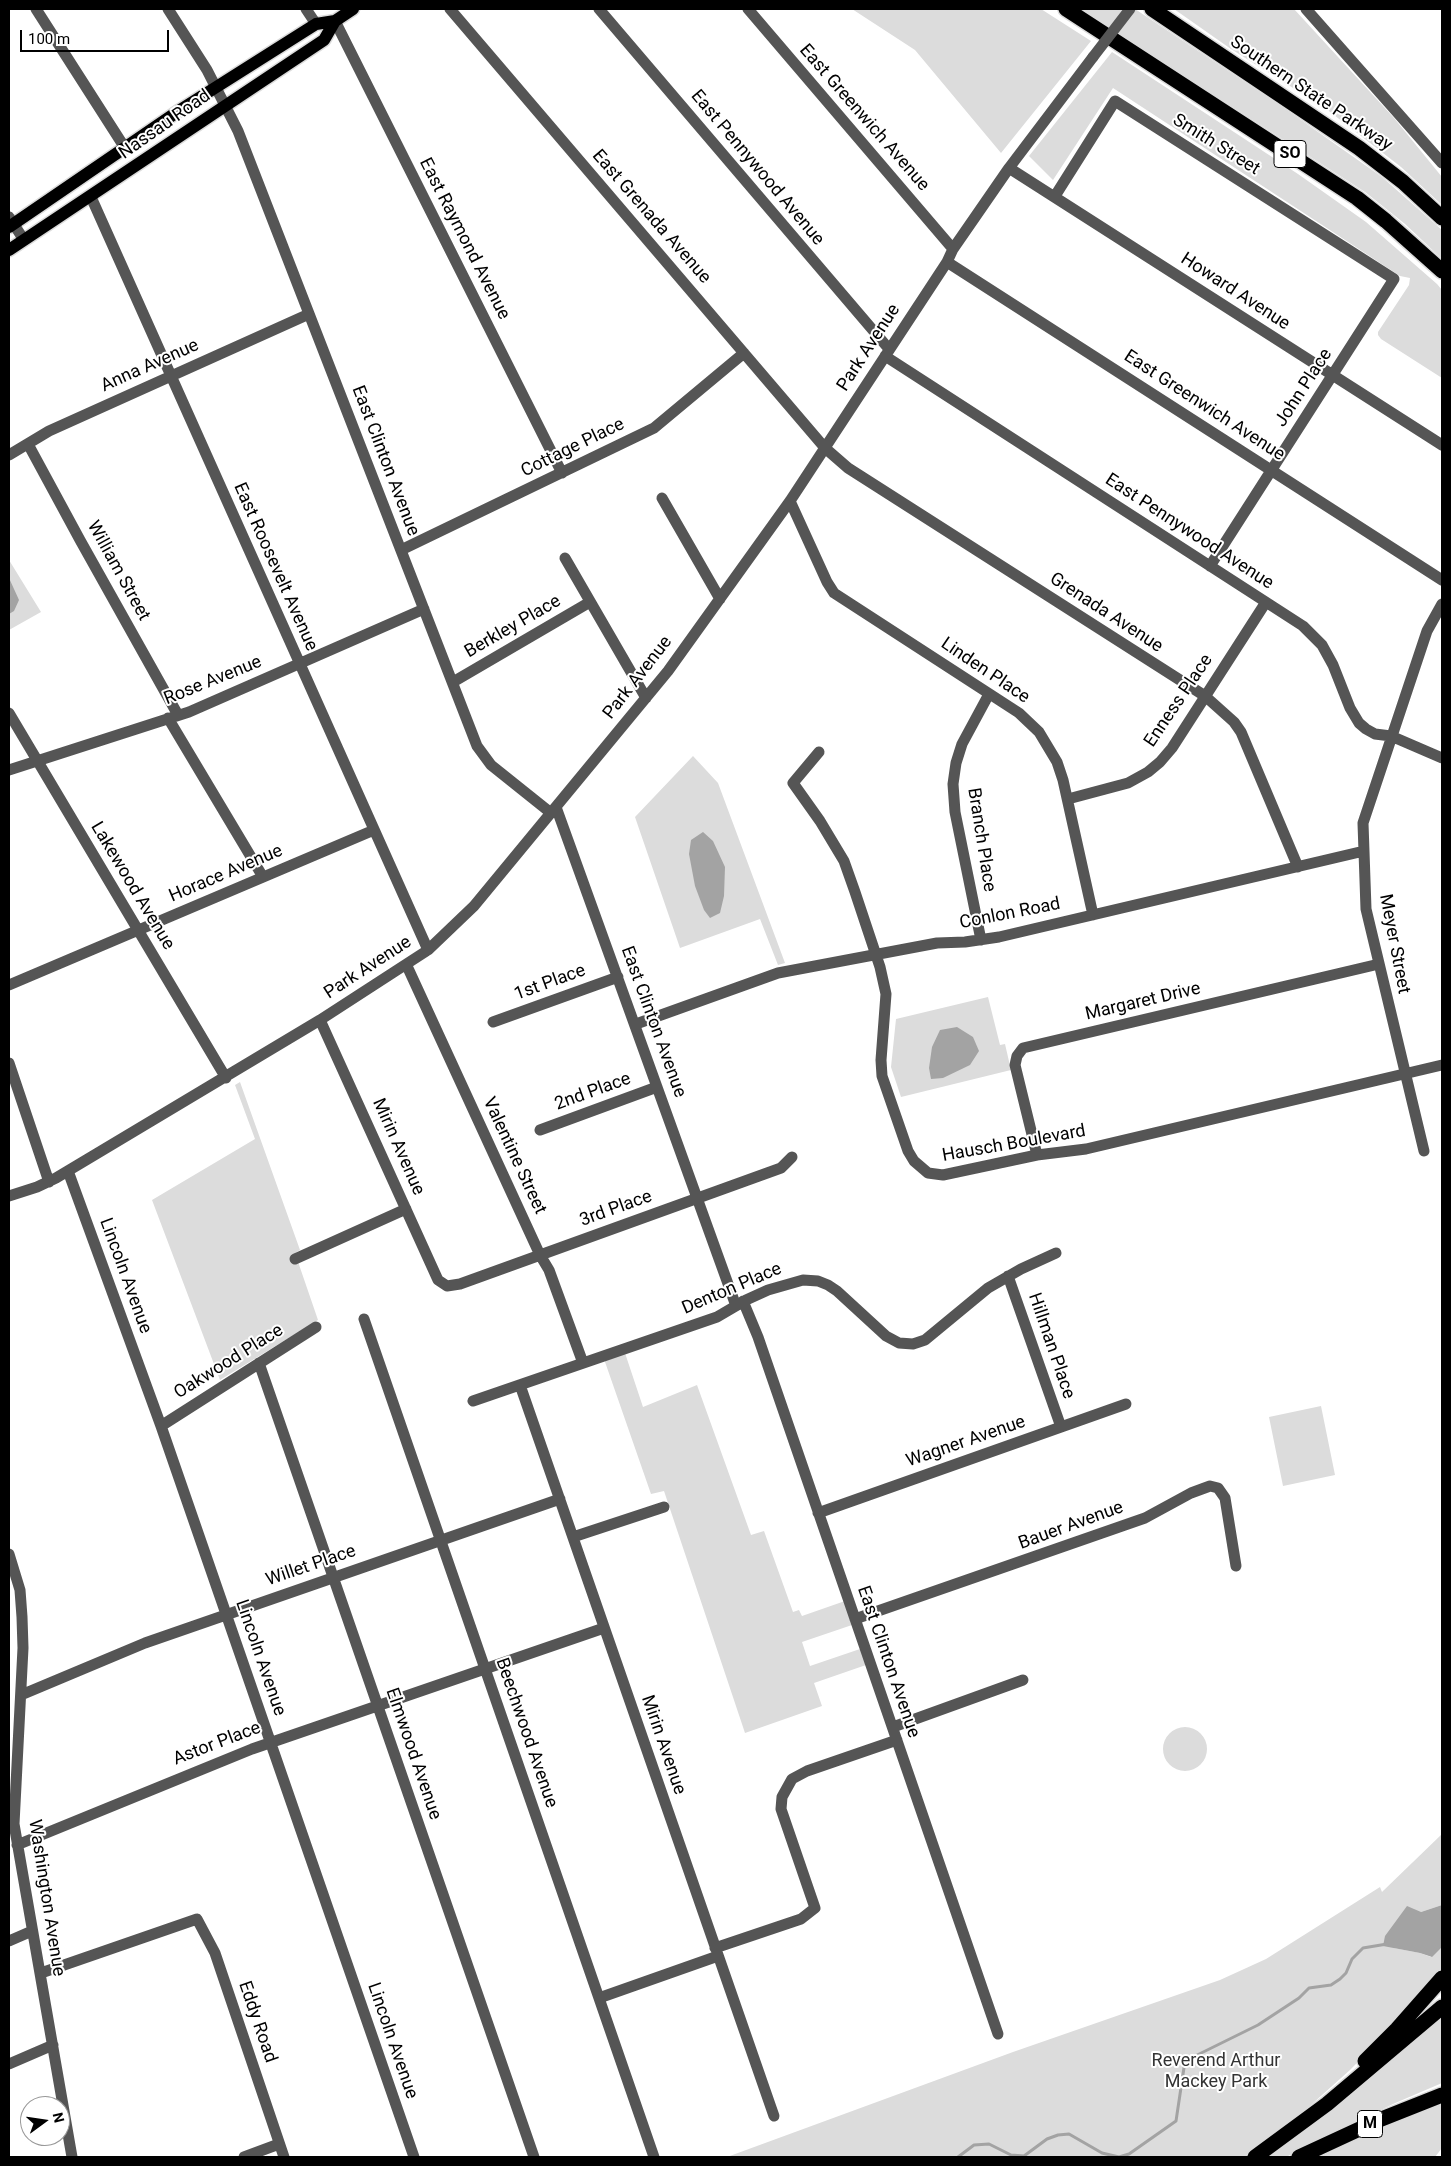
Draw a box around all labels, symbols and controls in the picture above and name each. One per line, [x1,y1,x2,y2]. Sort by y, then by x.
scale bar [22,20,171,52]
text: 100 m [28,30,70,48]
street label: Southern State Parkway [1226,32,1396,156]
street label: East Greenwich Avenue [794,40,934,196]
street label: Nassau Road [115,86,215,164]
street label: East Pennywood Avenue [686,86,828,250]
street label: Smith Street [1168,110,1264,180]
road number: SO [1274,140,1306,168]
street label: East Grenada Avenue [587,146,715,288]
street label: East Raymond Avenue [414,155,514,323]
street label: Howard Avenue [1176,249,1294,335]
street label: Park Avenue [833,300,905,396]
street label: Anna Avenue [98,335,202,397]
street label: John Place [1271,345,1337,431]
street label: East Greenwich Avenue [1120,346,1288,466]
street label: East Clinton Avenue [346,383,424,539]
street label: Cottage Place [518,414,628,482]
street label: East Pennywood Avenue [1101,469,1277,595]
street label: East Roosevelt Avenue [228,480,322,654]
street label: William Street [82,517,154,625]
street label: Grenada Avenue [1045,568,1167,658]
street label: Berkley Place [461,591,565,663]
street label: Park Avenue [599,632,677,724]
street label: Linden Place [936,633,1034,709]
street label: Enness Place [1140,651,1218,751]
street label: Rose Avenue [161,652,265,710]
street label: Branch Place [962,786,1000,894]
street label: Lakewood Avenue [85,818,179,954]
street label: Horace Avenue [166,840,286,908]
street label: Meyer Street [1374,892,1414,996]
street label: Conlon Road [958,894,1062,934]
street label: Park Avenue [320,932,416,1004]
street label: East Clinton Avenue [616,943,690,1101]
street label: 1st Place [511,960,589,1006]
street label: Margaret Drive [1083,978,1203,1026]
street label: 2nd Place [552,1068,634,1116]
street label: Valentine Street [477,1094,551,1218]
street label: Mirin Avenue [367,1095,429,1199]
street label: Hausch Boulevard [941,1121,1087,1167]
street label: 3rd Place [577,1186,655,1232]
street label: Lincoln Avenue [94,1215,156,1337]
street label: Denton Place [679,1258,785,1320]
street label: Hillman Place [1023,1290,1079,1402]
street label: Oakwood Place [171,1320,287,1404]
street label: Wagner Avenue [904,1412,1028,1472]
street label: Bauer Avenue [1016,1497,1126,1555]
street label: Willet Place [263,1541,359,1591]
street label: East Clinton Avenue [852,1583,924,1741]
street label: Lincoln Avenue [230,1597,290,1719]
street label: Beechwood Avenue [490,1655,562,1811]
street label: Elmwood Avenue [380,1685,446,1823]
street label: Mirin Avenue [636,1692,690,1798]
street label: Astor Place [170,1717,264,1771]
street label: Washington Avenue [23,1818,69,1978]
street label: Eddy Road [233,1978,281,2066]
street label: Lincoln Avenue [362,1980,422,2102]
park label: Reverend Arthur Mackey Park [1152,2050,1280,2092]
north arrow [20,2096,70,2146]
road number: M [1358,2110,1382,2138]
text: N [50,2111,68,2124]

